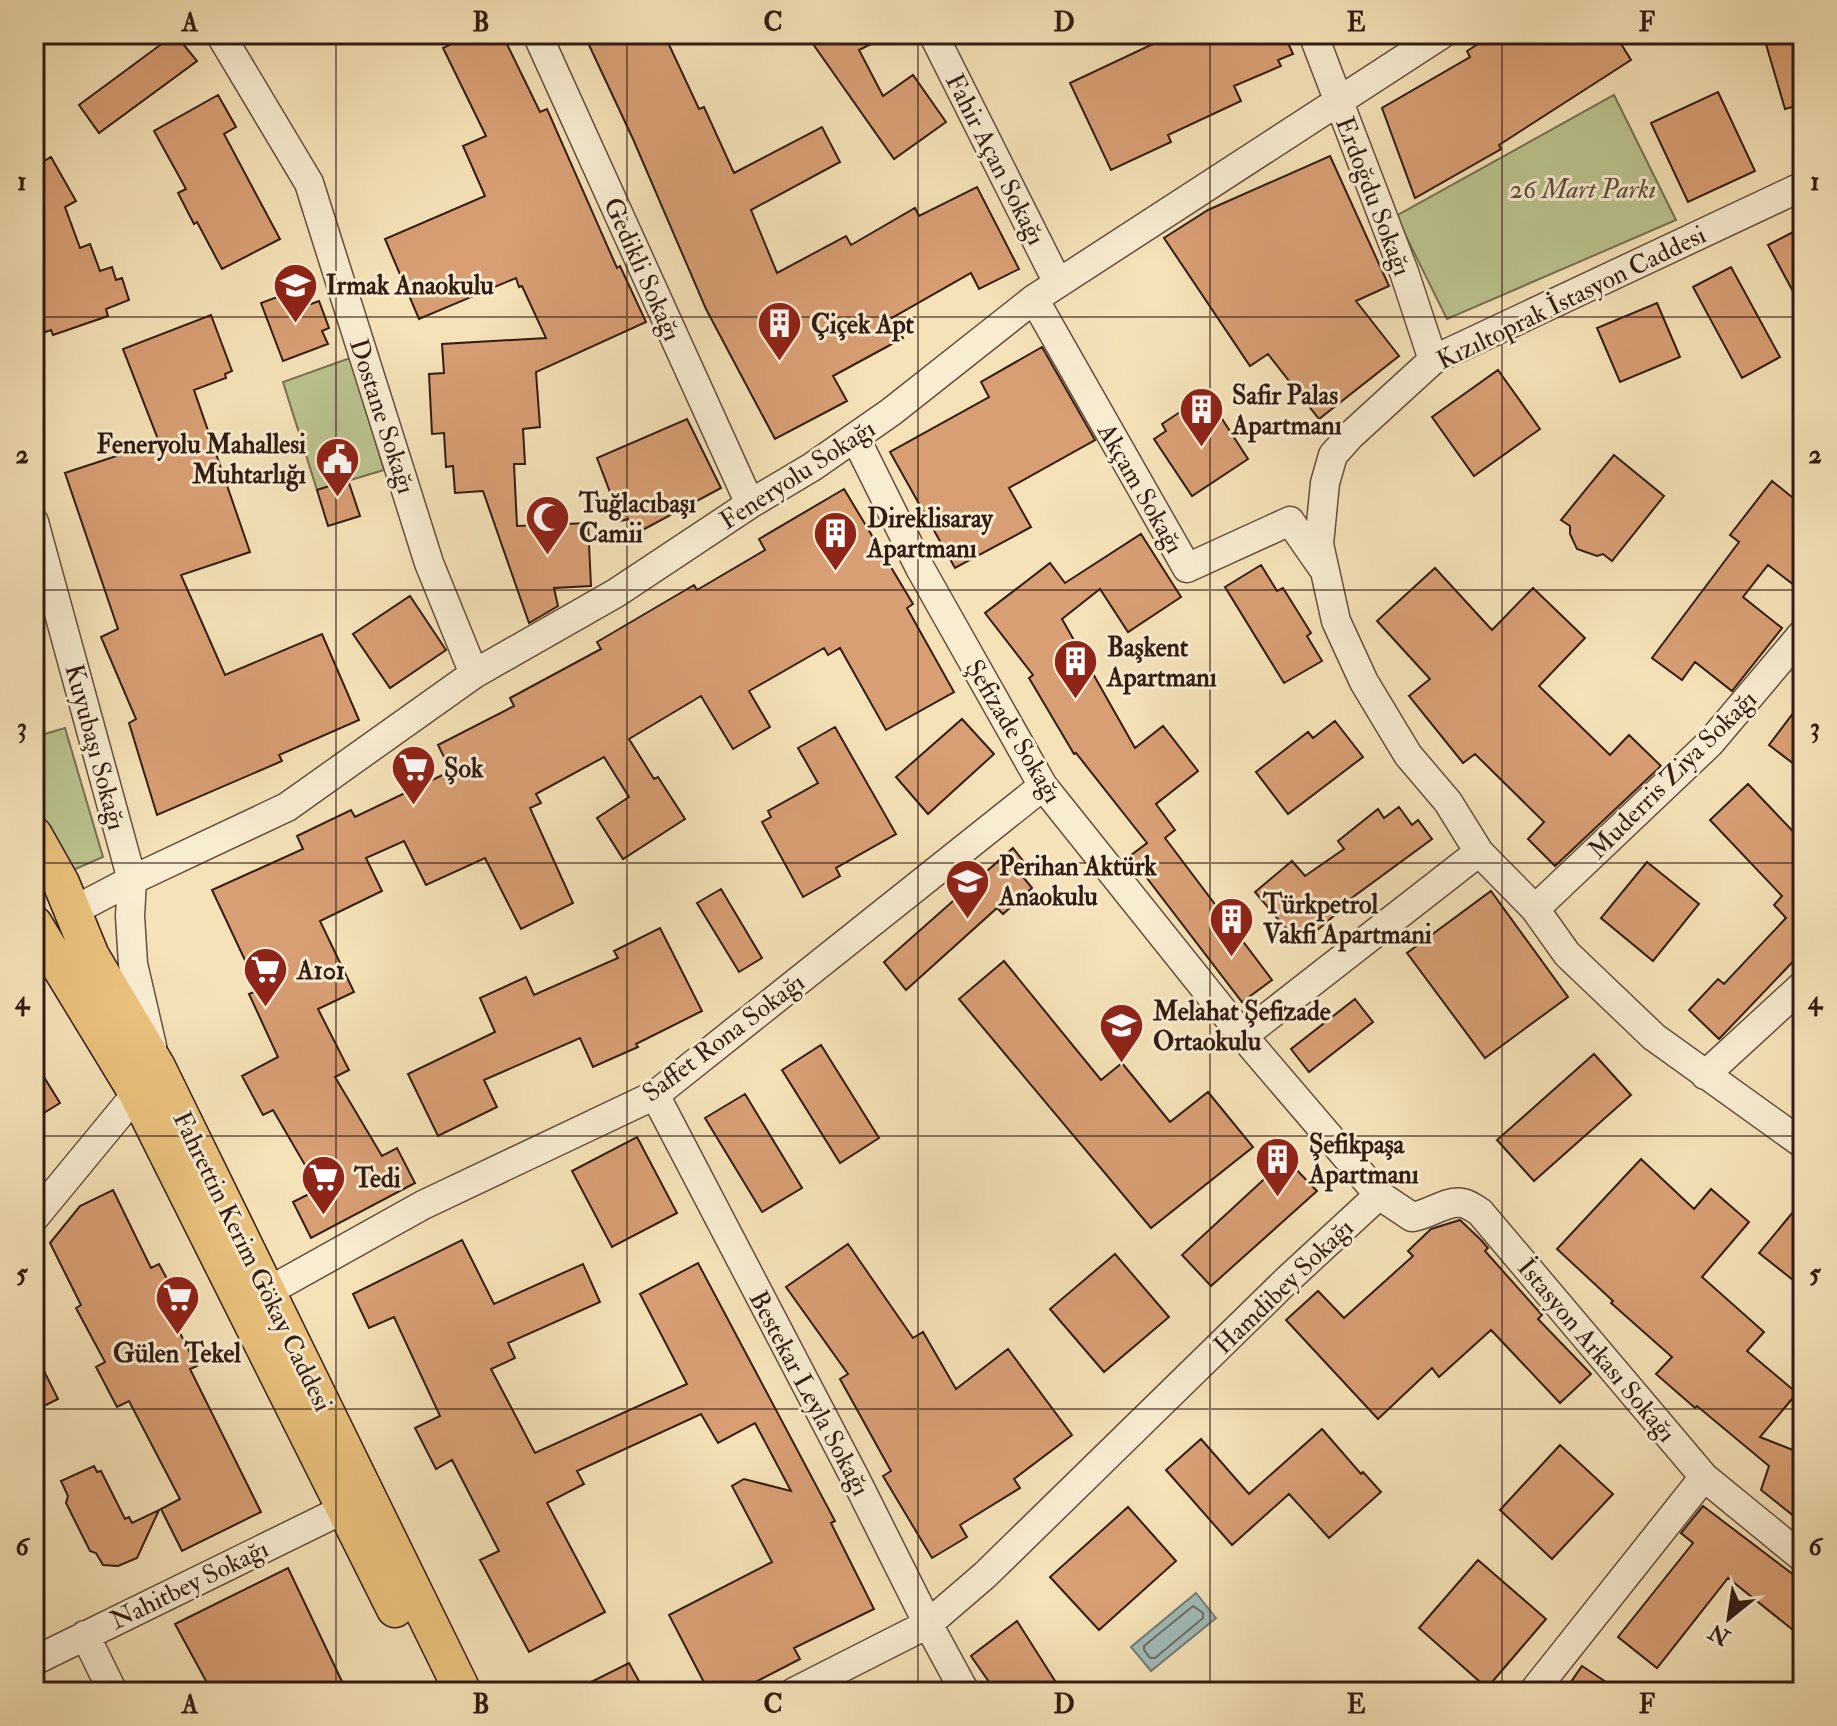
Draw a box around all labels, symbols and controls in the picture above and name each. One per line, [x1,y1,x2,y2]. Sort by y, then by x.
text: A [181,7,199,39]
text: B [472,7,490,39]
text: C [763,7,783,39]
text: D [1053,7,1075,39]
text: E [1347,7,1366,39]
text: F [1639,7,1656,39]
street label: Fahir Açan Sokağı [938,68,1052,251]
street label: Erdoğdu Sokağı [1328,112,1418,280]
text: 1 [17,166,27,198]
text: 1 [1810,166,1820,198]
park label: 26 Mart Parkı [1510,174,1656,206]
street label: Gedikli Sokağı [596,193,688,346]
street label: Kızıltoprak İstasyon Caddesi [1431,217,1712,378]
school or university icon: Irmak Anaokulu [271,261,319,324]
place label: Irmak Anaokulu [326,270,494,302]
building icon: Çiçek Apt [756,300,804,363]
place label: Çiçek Apt [811,309,915,342]
street label: Dostane Sokağı [342,335,422,498]
place label: Safir Palas Apartmanı [1231,380,1342,443]
building icon: Safir Palas Apartmanı [1177,386,1225,449]
street label: Feneryolu Sokağı [714,413,881,537]
street label: Akçam Sokağı [1090,417,1190,559]
place label: Feneryolu Mahallesi Muhtarlığı [96,429,306,492]
public building icon: Feneryolu Mahallesi Muhtarlığı [313,435,361,498]
text: 2 [15,439,29,471]
text: 2 [1808,439,1822,471]
place label: Tuğlacıbaşı Camii [578,488,696,550]
mosque icon: Tuğlacıbaşı Camii [524,494,572,557]
place label: Direklisaray Apartmanı [866,503,994,566]
building icon: Direklisaray Apartmanı [812,509,860,572]
place label: Başkent Apartmanı [1106,632,1217,695]
building icon: Başkent Apartmanı [1052,638,1100,701]
street label: Şefizade Sokağı [958,654,1068,809]
street label: Kuyubaşı Sokağı [58,661,133,834]
street label: Muderris Ziya Sokağı [1582,683,1764,866]
text: 3 [17,712,27,744]
text: 3 [1810,712,1820,744]
supermarket icon: Şok [389,744,437,807]
place label: Şok [444,753,484,785]
place label: Perihan Aktürk Anaokulu [998,851,1157,913]
school or university icon: Perihan Aktürk Anaokulu [944,857,992,920]
place label: Türkpetrol Vakfi Apartmani [1262,889,1432,952]
building icon: Türkpetrol Vakfi Apartmani [1208,895,1256,958]
supermarket icon: A101 [242,946,290,1009]
place label: A101 [296,955,345,987]
street label: Saffet Rona Sokağı [636,966,811,1109]
text: 4 [14,985,31,1017]
text: 4 [1807,985,1824,1017]
place label: Melahat Şefizade Ortaokulu [1152,996,1331,1058]
school or university icon: Melahat Şefizade Ortaokulu [1098,1002,1146,1065]
street label: Fahrettin Kerim Gökay Caddesi [165,1106,339,1417]
place label: Şefikpaşa Apartmanı [1308,1129,1419,1192]
building icon: Şefikpaşa Apartmanı [1254,1135,1302,1198]
supermarket icon: Tedi [299,1154,347,1217]
place label: Tedi [353,1163,401,1195]
street label: Hamdibey Sokağı [1207,1212,1360,1361]
street label: İstasyon Arkası Sokağı [1510,1251,1684,1449]
text: 5 [16,1258,28,1290]
text: 5 [1809,1258,1821,1290]
supermarket icon: Gülen Tekel [153,1274,201,1337]
street label: Bestekar Leyla Sokağı [742,1286,877,1501]
place label: Gülen Tekel [113,1338,241,1370]
text: 6 [15,1531,30,1563]
text: 6 [1808,1531,1823,1563]
street label: Nahitbey Sokağı [105,1533,274,1637]
north arrow [1689,1578,1769,1658]
text: N [1704,1617,1736,1652]
text: A [181,1689,199,1721]
text: B [472,1689,490,1721]
text: C [763,1689,783,1721]
text: D [1053,1689,1075,1721]
text: E [1347,1689,1366,1721]
text: F [1639,1689,1656,1721]

